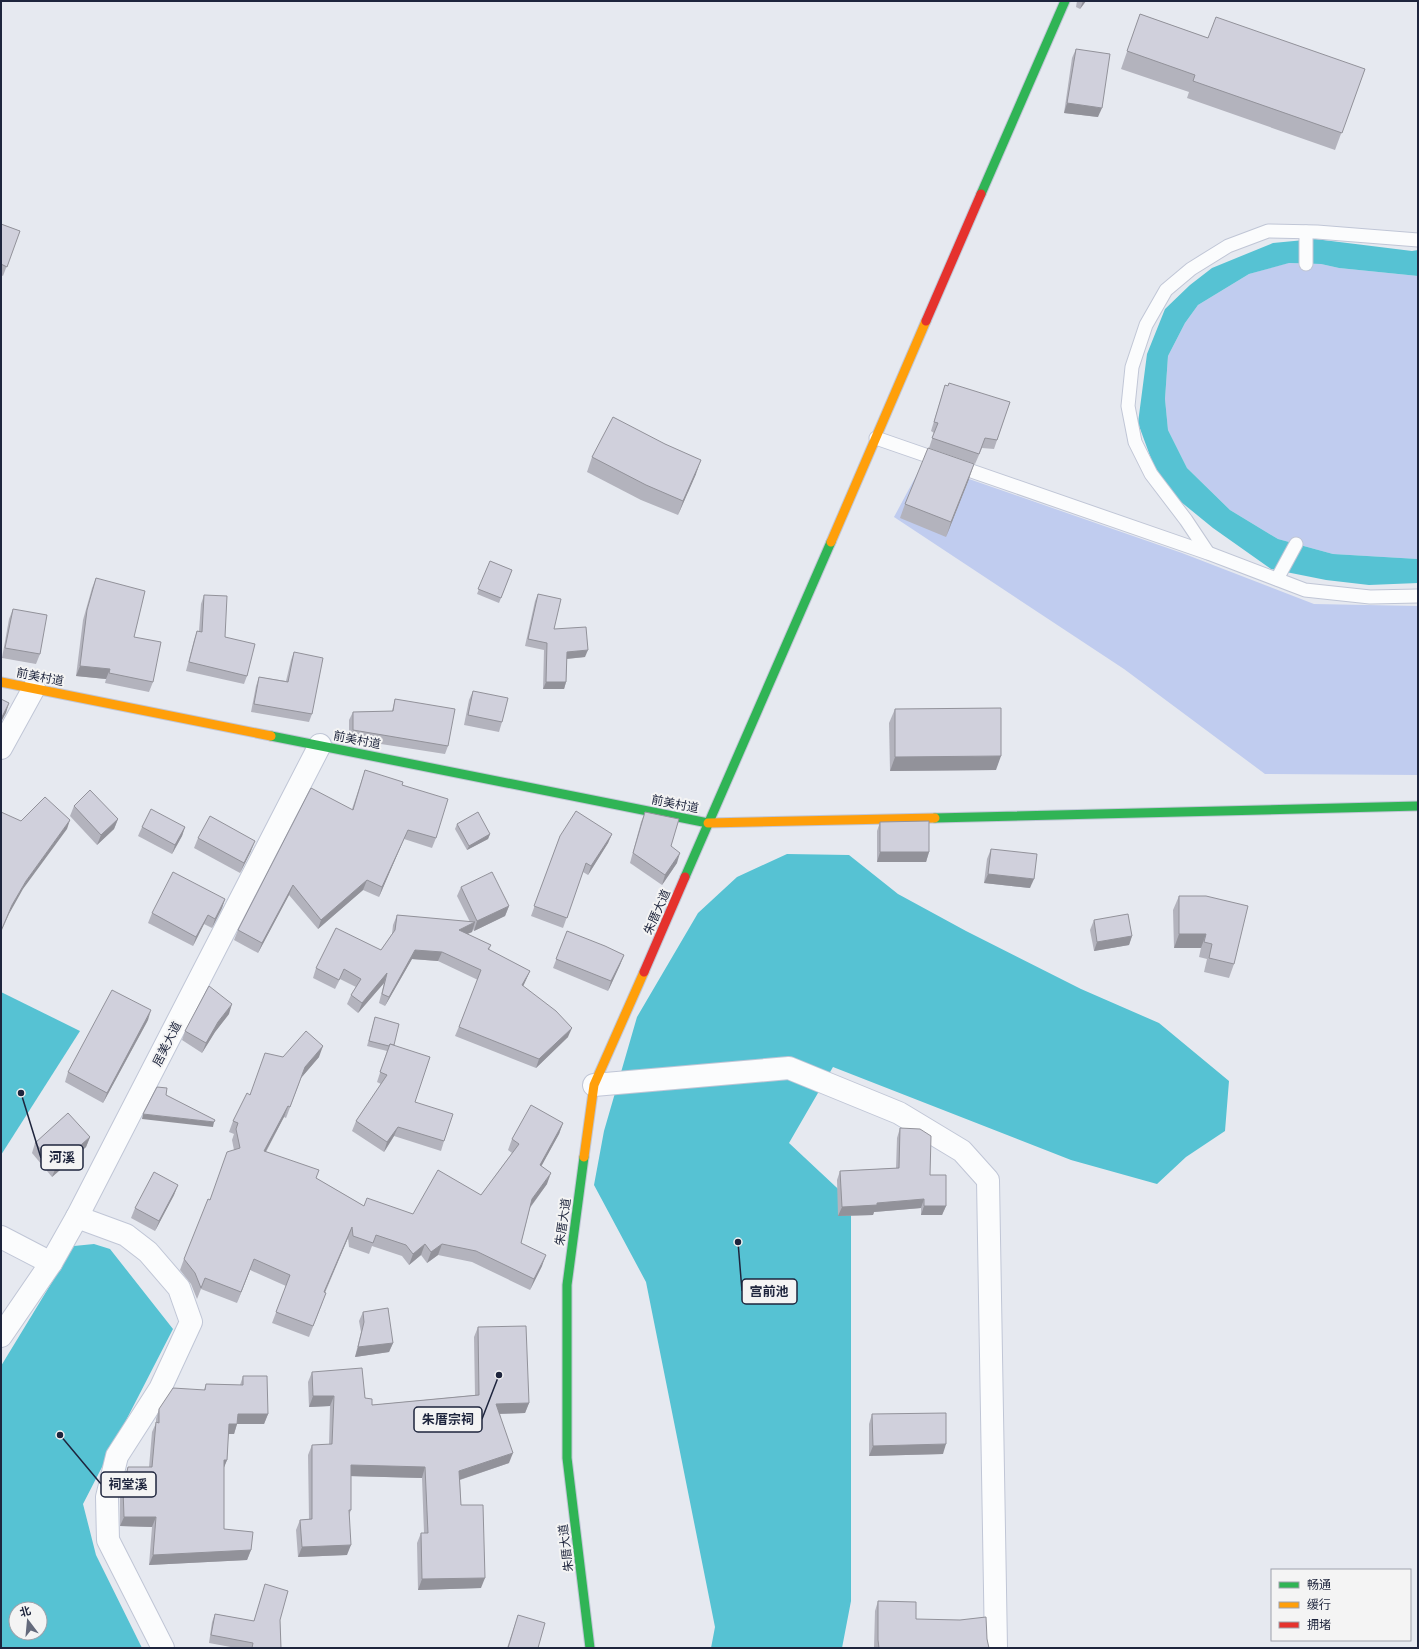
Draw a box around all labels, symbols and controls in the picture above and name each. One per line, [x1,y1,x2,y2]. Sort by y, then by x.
street label: 前美村道 [15,665,65,689]
street label: 前美村道 [332,728,382,752]
street label: 前美村道 [650,792,700,816]
street label: 朱厝大道 [640,887,674,937]
street label: 居美大道 [149,1019,185,1069]
callout: 河溪 [41,1145,83,1170]
text: 河溪 [49,1149,75,1166]
street label: 朱厝大道 [552,1197,574,1247]
callout: 宫前池 [742,1279,797,1304]
text: 宫前池 [749,1283,789,1300]
callout: 朱厝宗祠 [414,1407,482,1432]
text: 朱厝宗祠 [422,1411,474,1428]
callout: 祠堂溪 [101,1472,156,1497]
text: 祠堂溪 [108,1476,148,1493]
street label: 朱厝大道 [555,1523,577,1573]
legend [1271,1569,1411,1641]
text: 畅通 [1307,1577,1331,1593]
text: 缓行 [1307,1597,1331,1613]
north arrow [8,1601,48,1641]
text: 北 [18,1603,32,1620]
text: 拥堵 [1307,1617,1331,1633]

